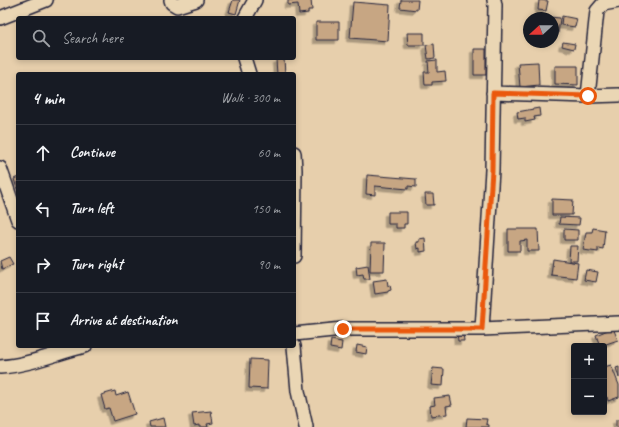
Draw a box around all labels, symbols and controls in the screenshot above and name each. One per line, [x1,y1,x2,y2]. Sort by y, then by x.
north arrow [523,12,559,48]
search box [16,16,296,60]
icon: search [30,27,52,49]
text: Search here [62,29,123,48]
route start [579,87,597,105]
text: 4 min [32,88,65,109]
text: Walk · 300 m [221,90,280,106]
icon: ahead [32,142,54,164]
text: Continue [70,143,115,162]
text: 60 m [258,145,280,161]
icon: left [32,198,54,220]
text: Turn left [70,199,113,218]
text: 150 m [252,201,280,217]
icon: right [32,254,54,276]
text: Turn right [70,255,123,274]
text: 90 m [258,257,280,273]
icon: arrive [32,310,54,332]
text: Arrive at destination [70,311,177,330]
route end [334,320,352,338]
map controls [571,343,607,415]
button: + [571,343,607,379]
button: − [571,379,607,415]

